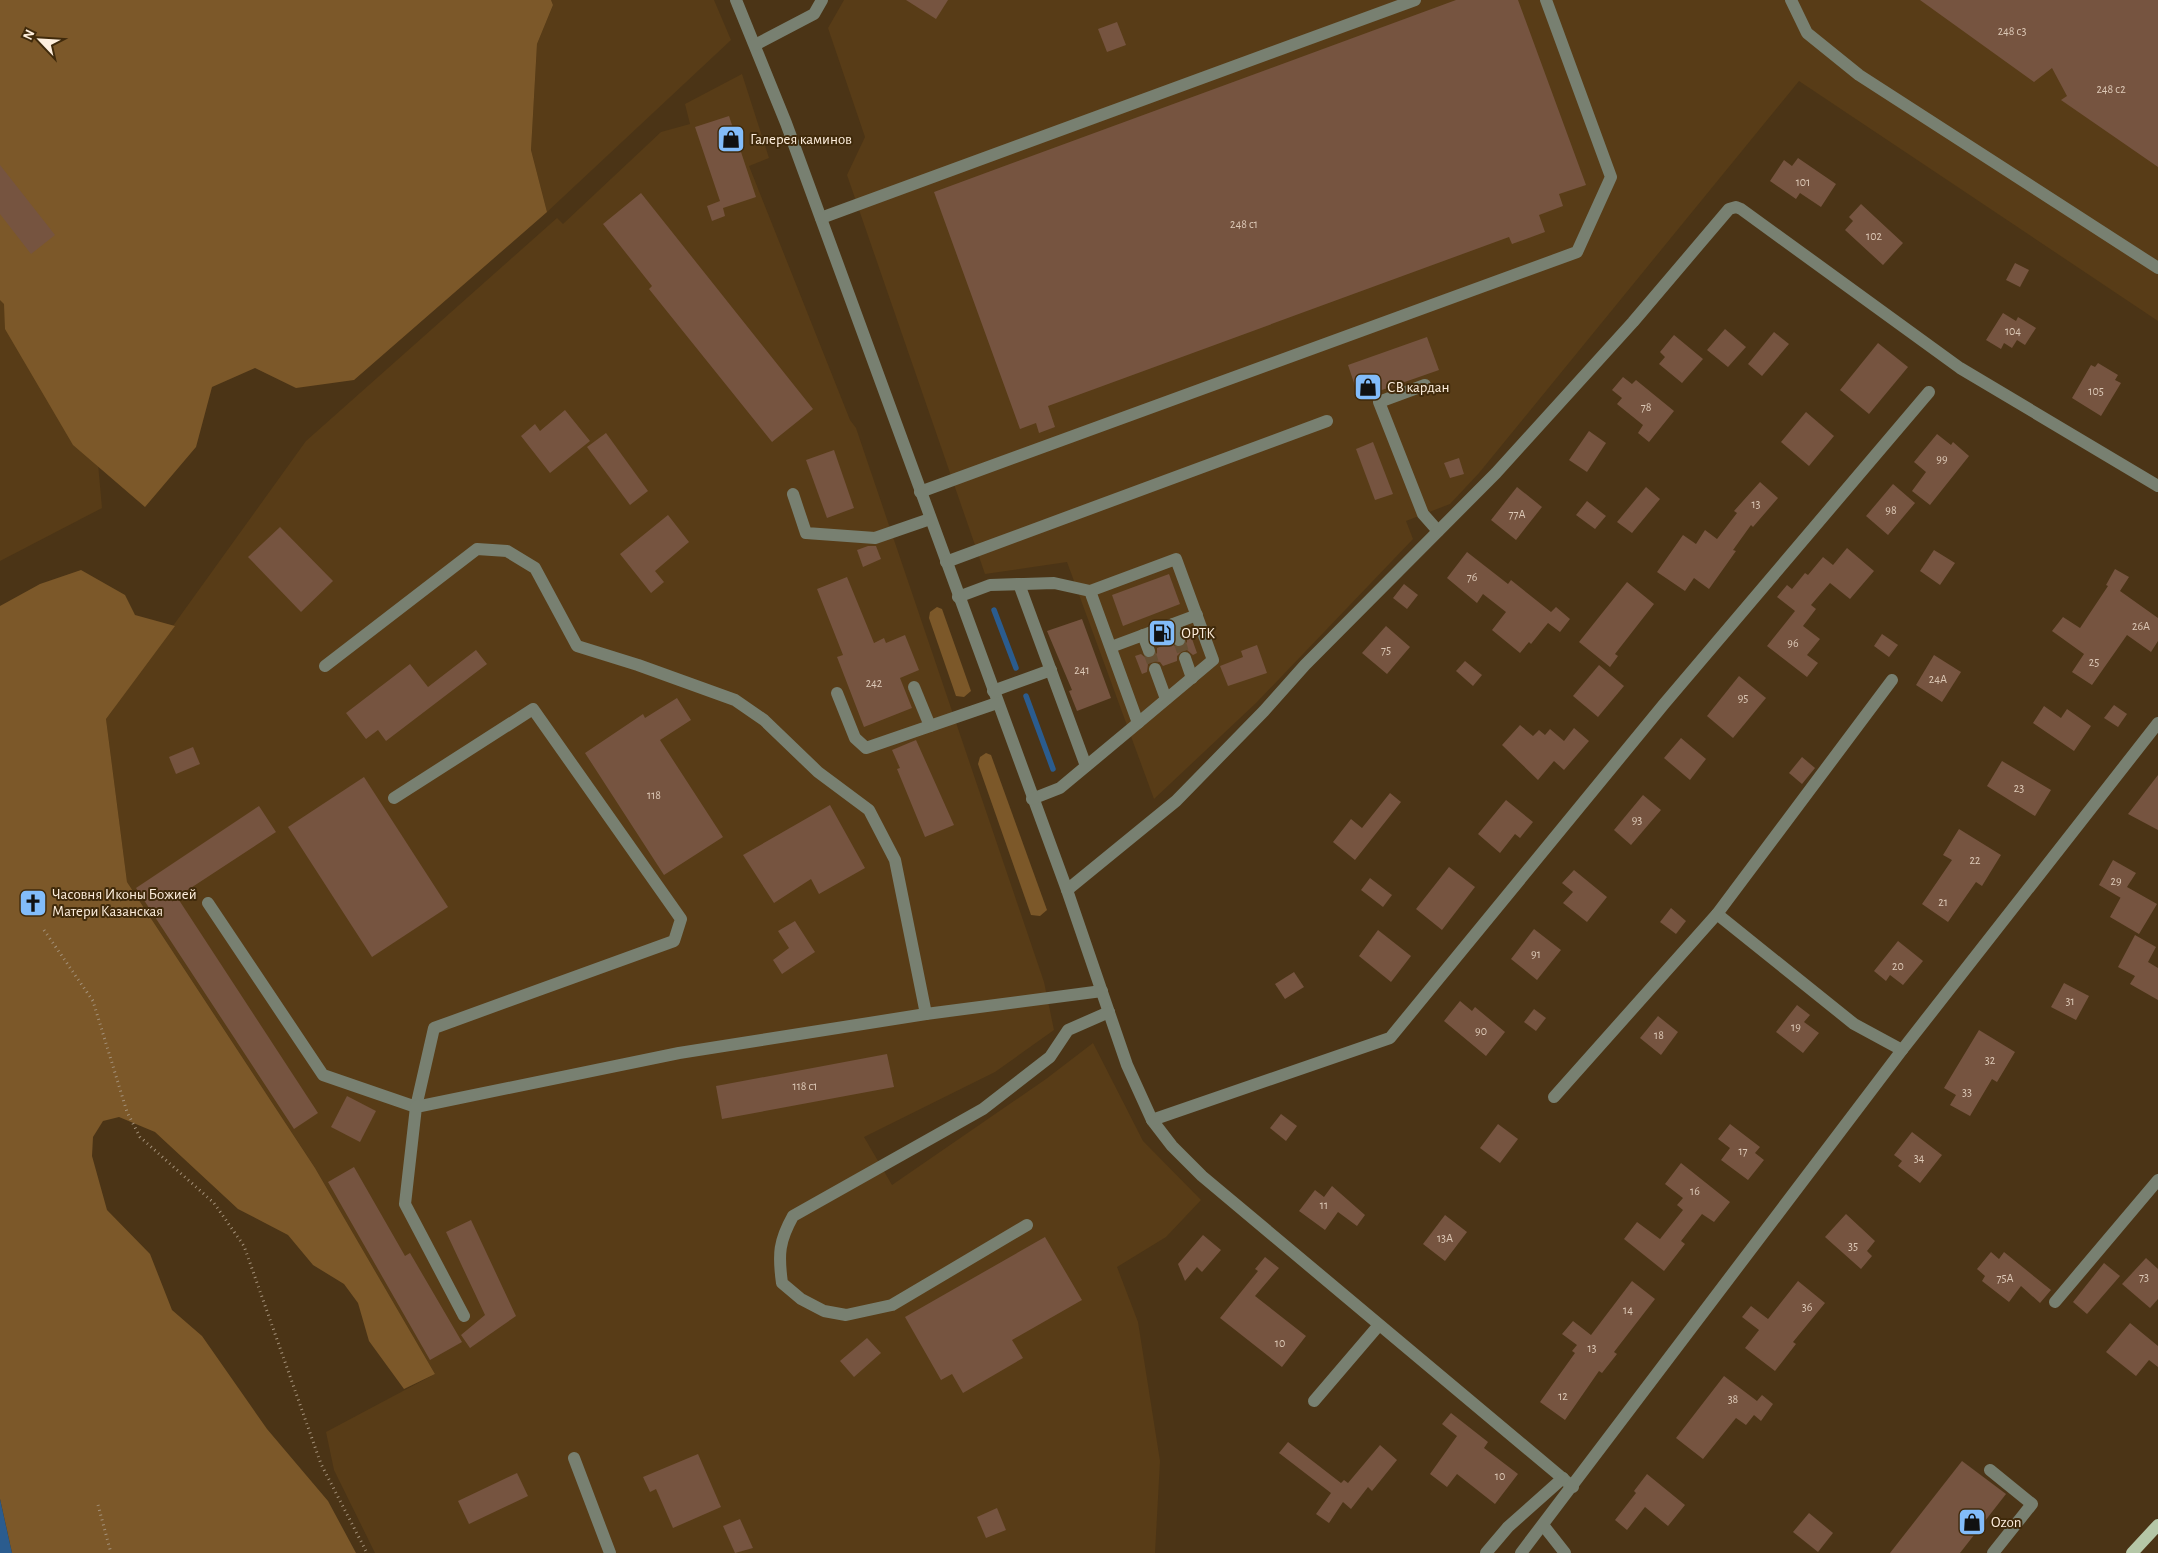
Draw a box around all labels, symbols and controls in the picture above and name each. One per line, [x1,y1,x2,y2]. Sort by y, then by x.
north arrow [15,15,65,65]
house number: 248 с3 [1998,25,2026,37]
text: N [21,28,38,42]
house number: 248 с2 [2096,83,2126,95]
shop icon: Галерея каминов [716,124,746,154]
place label: Галерея каминов [750,132,852,147]
house number: 101 [1796,176,1810,188]
house number: 248 с1 [1230,218,1258,230]
house number: 102 [1866,230,1882,242]
house number: 104 [2005,325,2021,337]
shop icon: СВ кардан [1353,372,1383,402]
place label: СВ кардан [1387,380,1450,395]
house number: 105 [2088,385,2104,397]
house number: 78 [1641,401,1652,413]
house number: 99 [1936,453,1948,465]
house number: 13 [1751,498,1761,510]
house number: 98 [1885,504,1897,516]
house number: 77А [1508,508,1526,520]
house number: 76 [1467,571,1478,583]
fuel station icon: ОРТК [1147,618,1177,648]
house number: 26А [2132,620,2150,632]
place label: ОРТК [1181,626,1215,641]
house number: 96 [1787,637,1799,649]
house number: 75 [1381,644,1391,656]
house number: 25 [2089,656,2099,668]
house number: 241 [1074,664,1090,676]
house number: 24А [1929,673,1947,685]
house number: 242 [866,677,883,689]
house number: 95 [1738,692,1748,704]
house number: 23 [2014,782,2024,794]
house number: 118 [647,789,661,801]
house number: 93 [1632,814,1642,826]
house number: 22 [1970,854,1981,866]
house number: 29 [2110,875,2122,887]
place label: Часовня Иконы Божией Матери Казанская [52,887,197,919]
church icon: Часовня Иконы Божией Матери Казанская [18,888,48,918]
house number: 21 [1938,896,1948,908]
house number: 91 [1531,948,1541,960]
house number: 20 [1892,960,1904,972]
house number: 31 [2065,995,2075,1007]
house number: 19 [1791,1021,1801,1033]
house number: 90 [1475,1025,1487,1037]
house number: 18 [1654,1029,1664,1041]
house number: 32 [1985,1054,1996,1066]
house number: 118 с1 [793,1080,817,1092]
house number: 33 [1962,1086,1972,1098]
house number: 17 [1738,1145,1748,1157]
house number: 34 [1914,1152,1925,1164]
house number: 16 [1690,1185,1700,1197]
house number: 11 [1320,1199,1328,1211]
house number: 13А [1437,1232,1453,1244]
house number: 35 [1848,1240,1858,1252]
house number: 73 [2139,1271,2149,1283]
house number: 75А [1996,1272,2014,1284]
house number: 36 [1802,1301,1813,1313]
house number: 14 [1623,1304,1633,1316]
house number: 10 [1275,1337,1285,1349]
house number: 13 [1587,1342,1597,1354]
house number: 12 [1558,1390,1568,1402]
house number: 38 [1728,1393,1739,1405]
house number: 10 [1495,1470,1505,1482]
shop icon: Ozon [1957,1507,1987,1537]
place label: Ozon [1991,1515,2021,1530]

